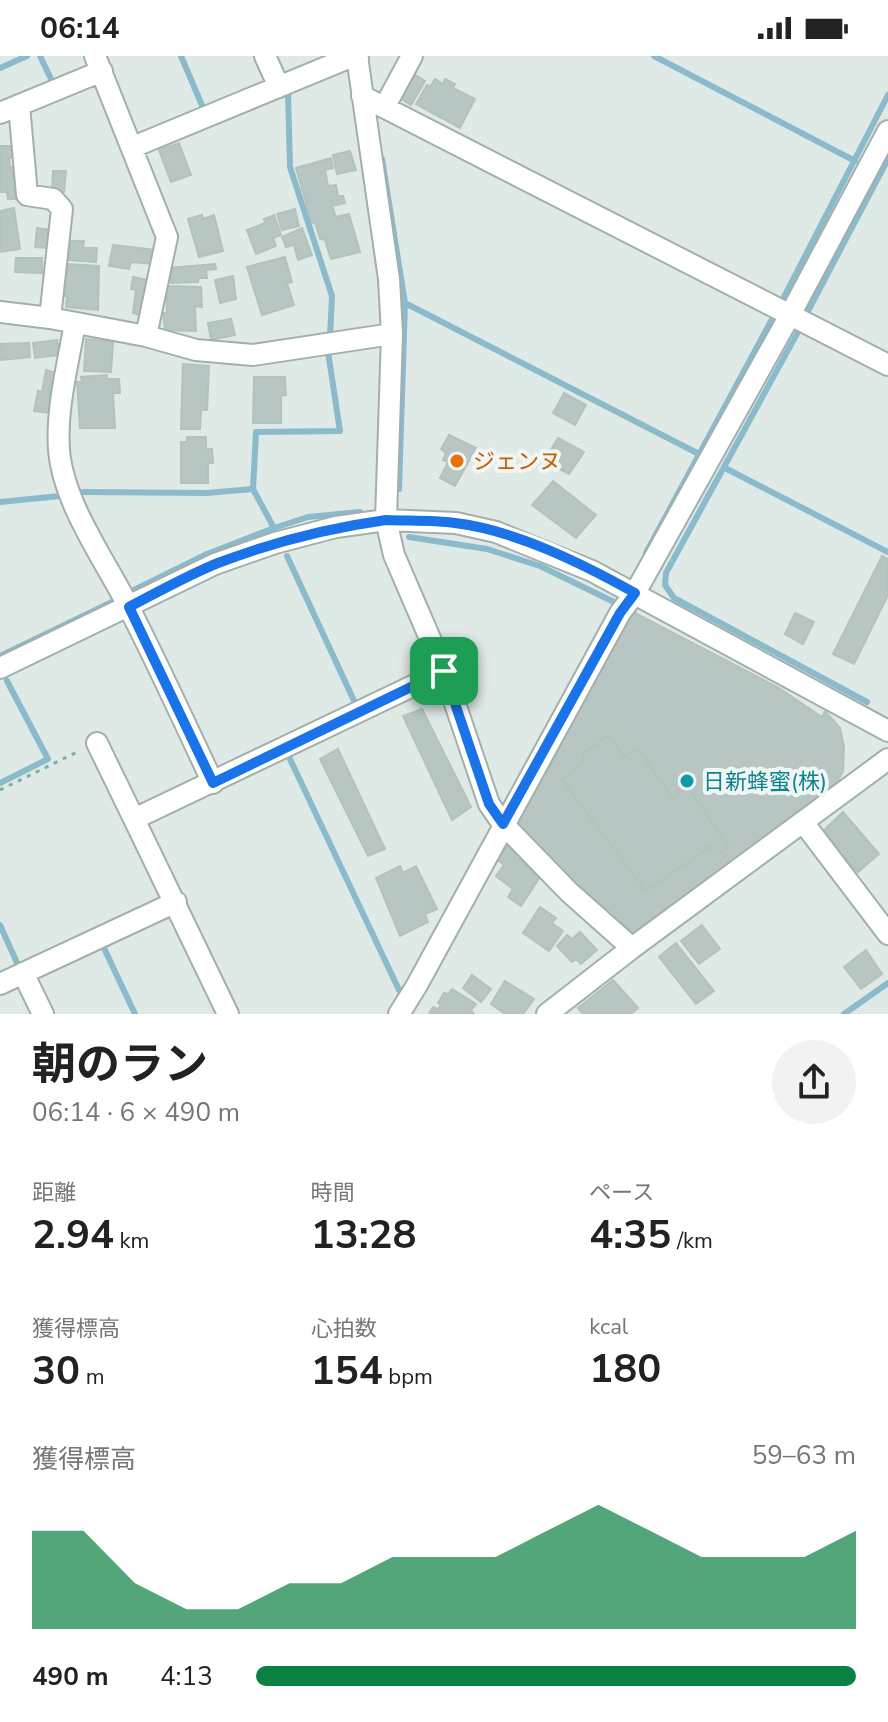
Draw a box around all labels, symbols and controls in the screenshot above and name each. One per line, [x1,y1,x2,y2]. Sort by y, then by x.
text: 06:14 [40,8,119,49]
place label: ジェンヌ [473,447,561,477]
marker: ジェンヌ [448,452,466,470]
pin [410,637,478,705]
icon: arrive [422,649,466,693]
place label: 日新蜂蜜(株) [703,767,827,797]
marker: 日新蜂蜜(株) [678,772,696,790]
text: 朝のラン [32,1035,208,1095]
button: share [772,1040,856,1124]
text: 06:14 · 6 × 490 m [32,1095,240,1130]
text: 距離 [32,1178,76,1208]
text: 時間 [311,1178,355,1208]
text: ペース [589,1178,654,1208]
text: 2.94 [32,1208,114,1262]
text: 13:28 [311,1208,417,1262]
text: 4:35 [589,1208,671,1262]
text: km [114,1226,149,1256]
text: /km [671,1226,713,1256]
text: kcal [589,1312,628,1342]
text: 獲得標高 [32,1314,120,1344]
text: 心拍数 [311,1314,377,1344]
text: 180 [589,1342,661,1396]
text: 30 [32,1344,80,1398]
text: 154 [311,1344,383,1398]
text: m [80,1362,105,1392]
text: bpm [383,1362,433,1392]
text: 59–63 m [752,1438,856,1473]
text: 獲得標高 [32,1442,136,1477]
text: 490 m [32,1659,109,1694]
text: 4:13 [160,1659,213,1694]

